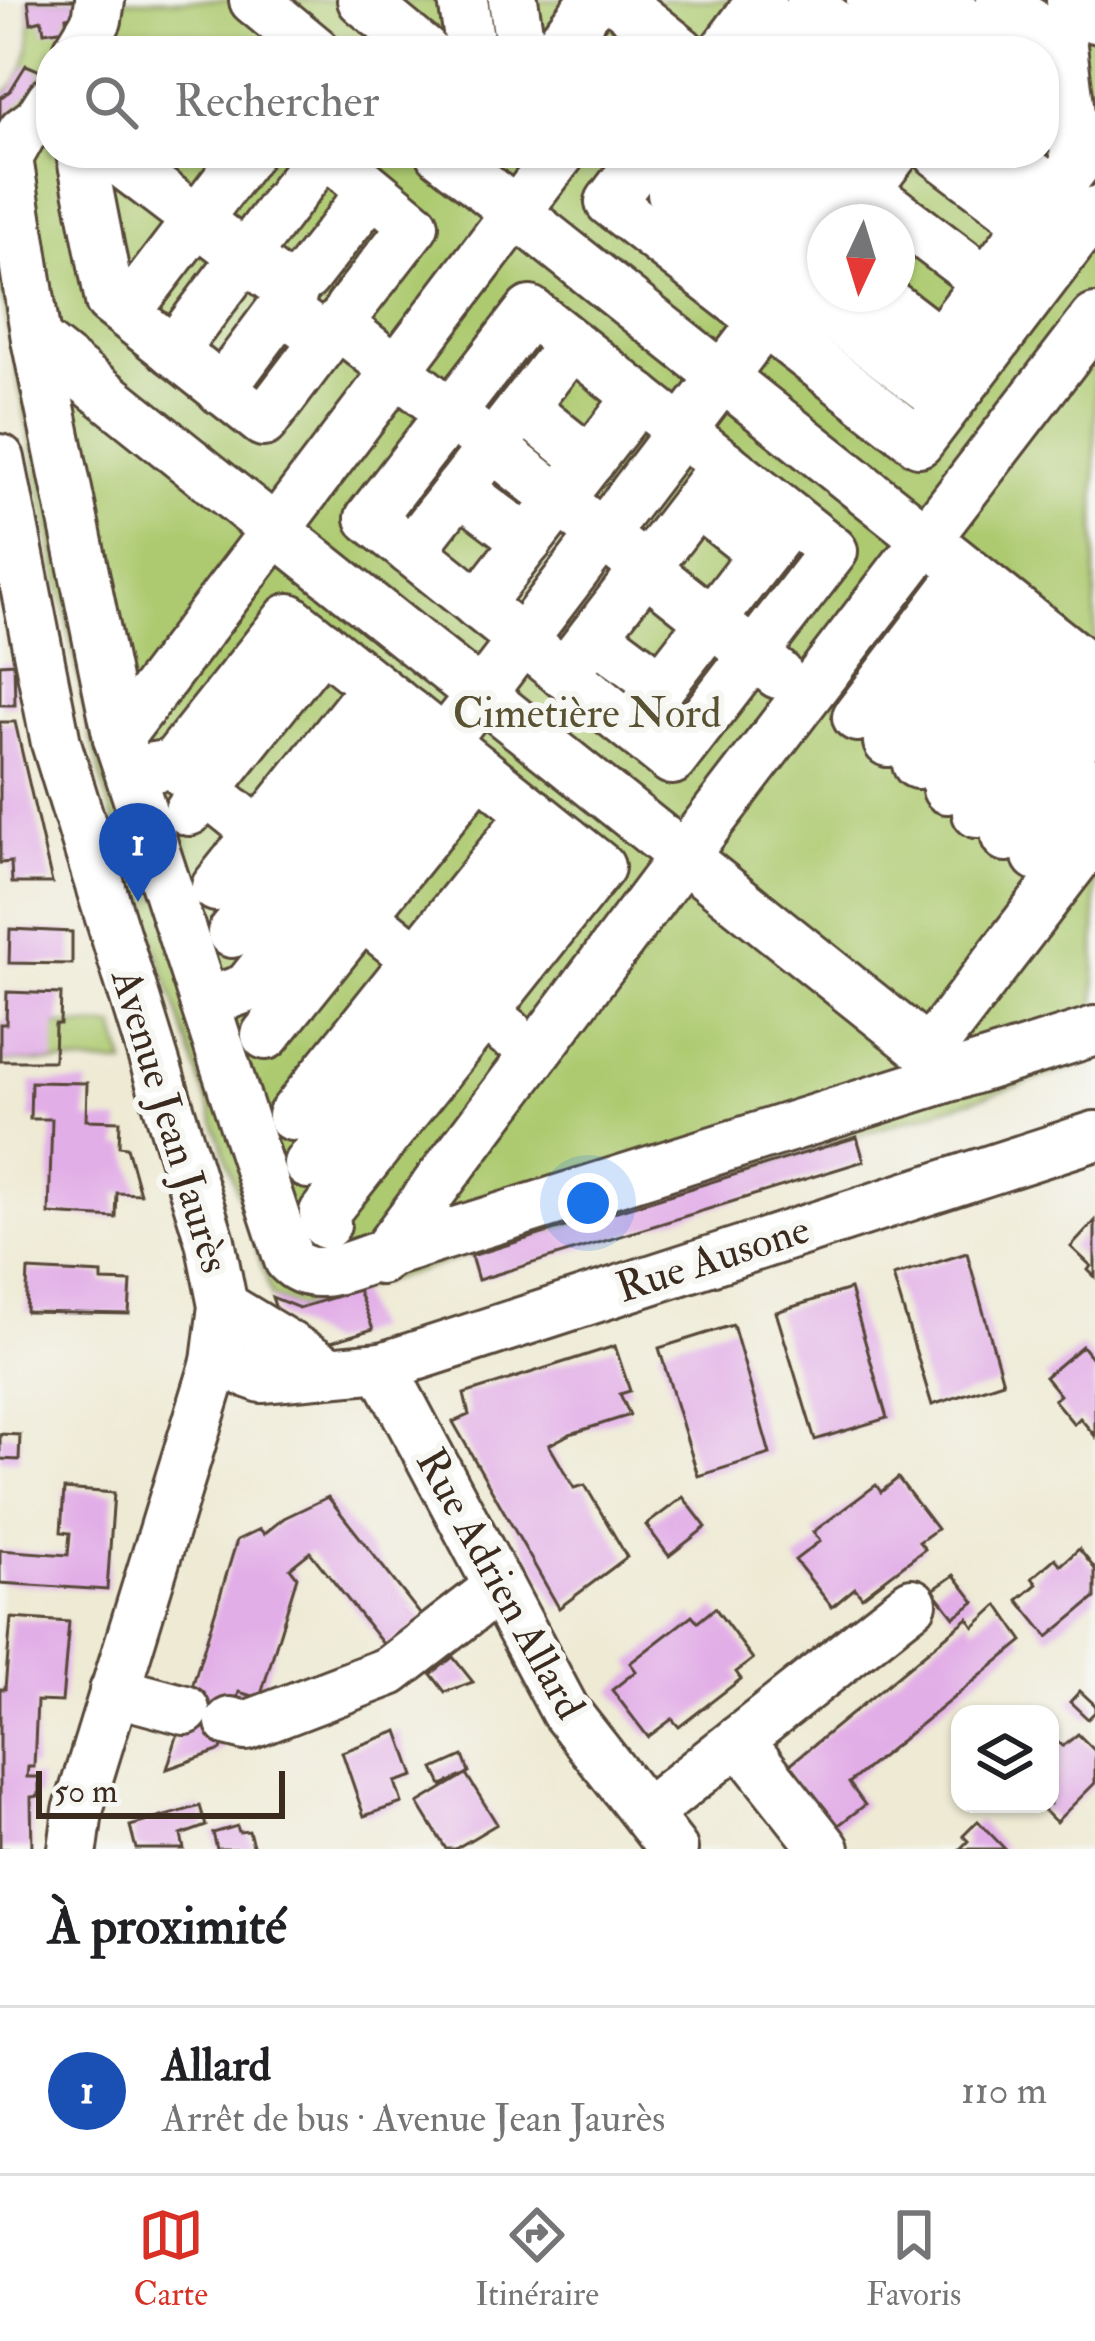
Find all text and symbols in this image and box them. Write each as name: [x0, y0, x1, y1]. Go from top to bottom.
search box: [36, 36, 1059, 168]
icon: search: [78, 69, 144, 135]
text: Rechercher: [174, 74, 379, 130]
north arrow: [807, 204, 915, 312]
park label: Cimetière Nord: [453, 688, 722, 740]
pin: 1: [99, 803, 177, 902]
street label: Avenue Jean Jaurès: [99, 962, 241, 1279]
your location: [558, 1173, 618, 1233]
street label: Rue Ausone: [610, 1203, 816, 1315]
street label: Rue Adrien Allard: [404, 1440, 596, 1729]
map controls: [951, 1705, 1059, 1813]
button: layers: [951, 1705, 1059, 1813]
scale bar: [36, 1765, 285, 1818]
text: 50 m: [54, 1771, 118, 1812]
text: À proximité: [48, 1895, 287, 1959]
text: Allard: [162, 2038, 271, 2094]
text: 1: [80, 2066, 94, 2115]
text: 110 m: [961, 2066, 1047, 2115]
text: Arrêt de bus · Avenue Jean Jaurès: [162, 2094, 665, 2143]
tab: Carte: [134, 2202, 208, 2315]
tab: Itinéraire: [475, 2202, 599, 2315]
tab: Favoris: [866, 2202, 961, 2315]

